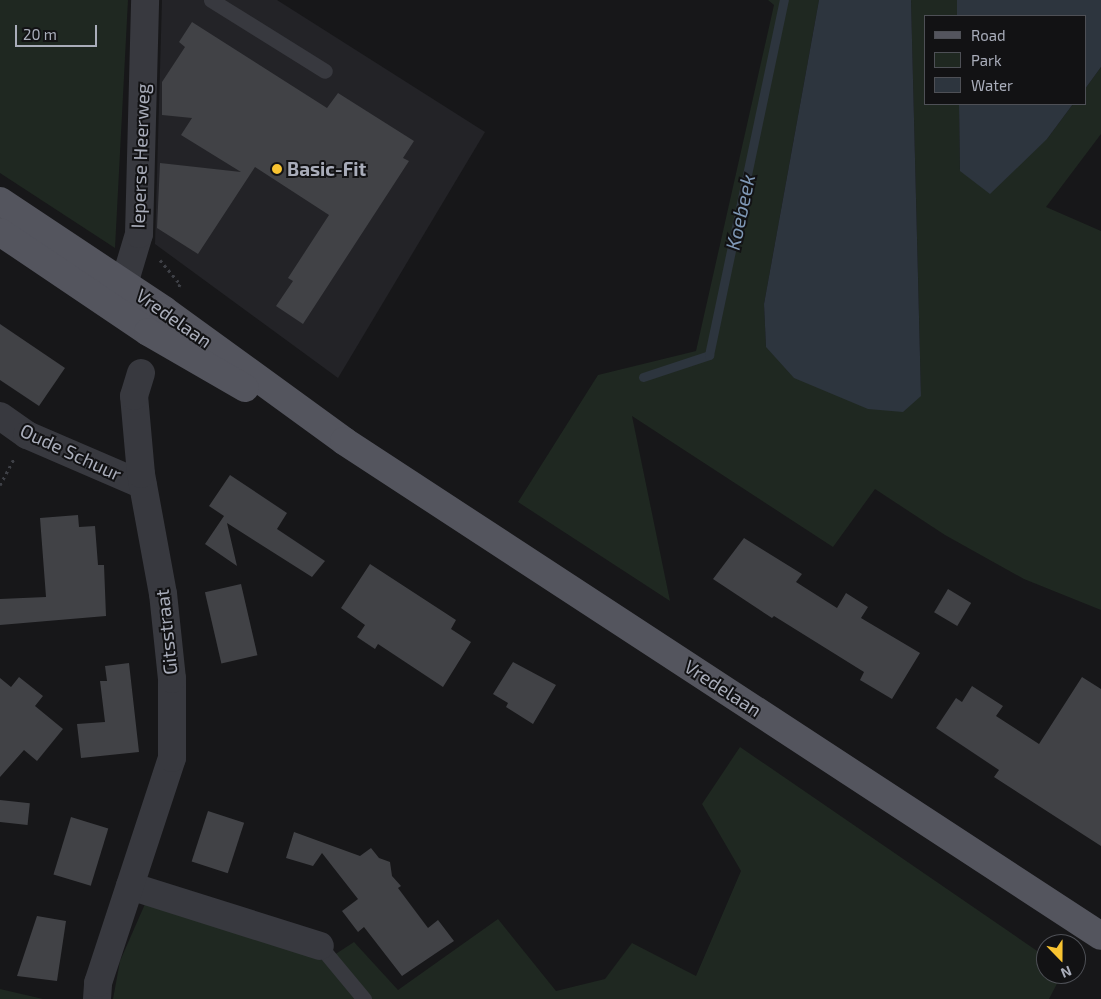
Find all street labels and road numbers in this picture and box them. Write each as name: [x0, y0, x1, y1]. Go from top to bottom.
street label: Ieperse Heerweg: [126, 83, 154, 229]
street label: Vredelaan: [132, 284, 216, 352]
street label: Oude Schuur: [17, 419, 125, 485]
street label: Gitsstraat: [150, 588, 182, 676]
street label: Vredelaan: [680, 655, 766, 721]

